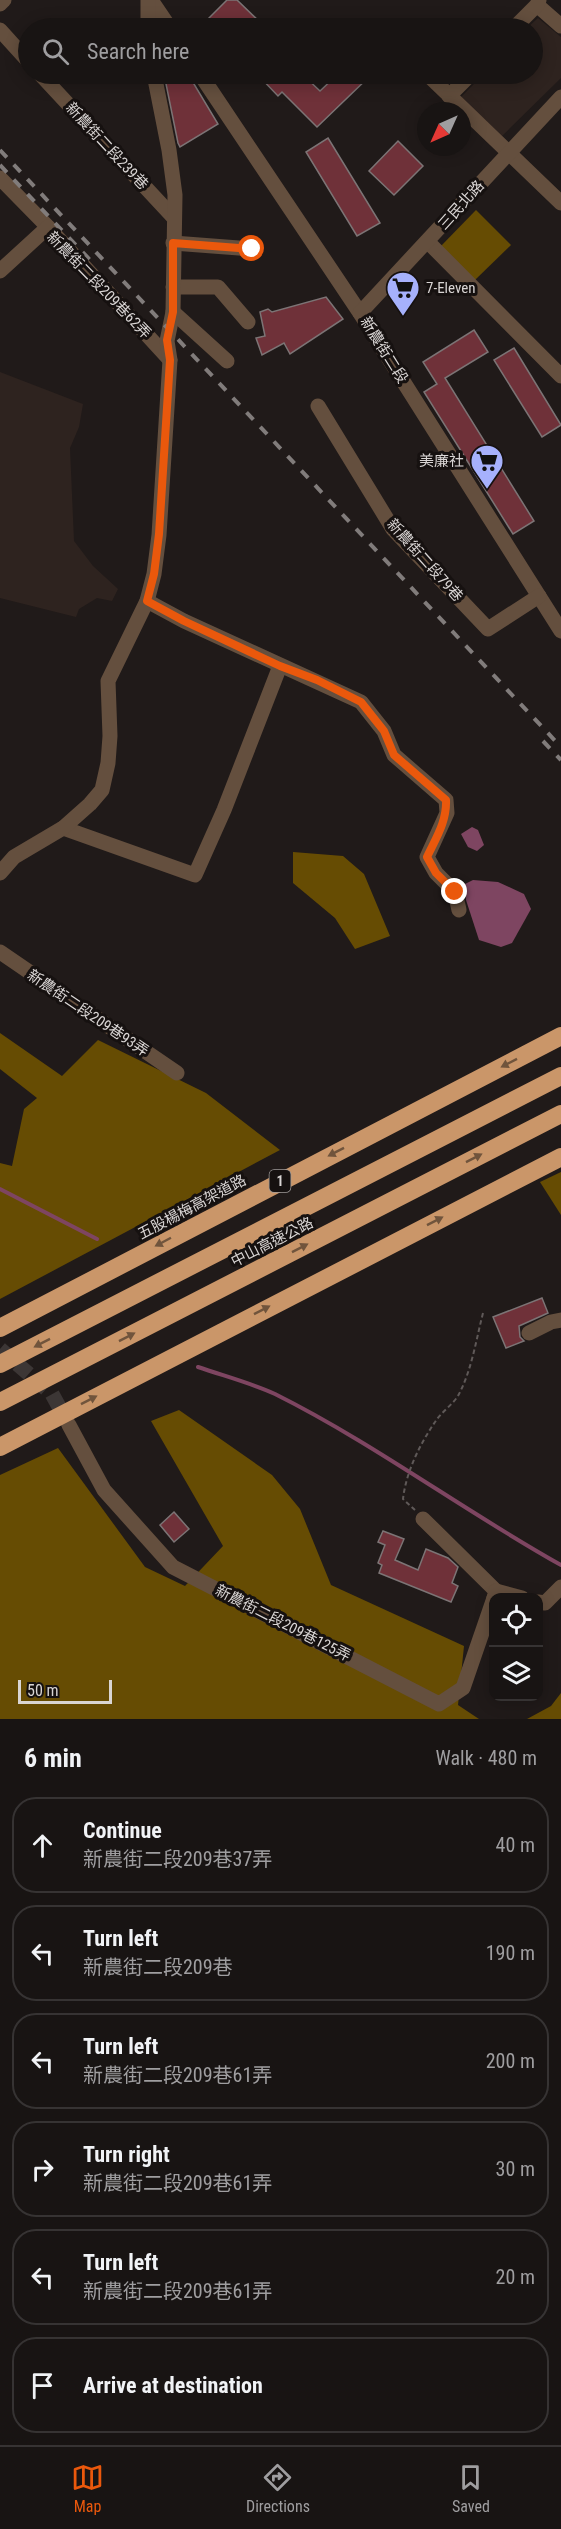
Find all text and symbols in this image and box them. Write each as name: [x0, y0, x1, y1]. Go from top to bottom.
search box: [18, 18, 543, 84]
icon: search: [39, 35, 72, 68]
text: Search here: [87, 39, 189, 64]
street label: 新農街二段239巷: [62, 99, 152, 193]
north arrow: [417, 102, 471, 156]
street label: 三民北路: [434, 177, 488, 233]
street label: 新農街二段209巷62弄: [43, 228, 155, 342]
route start: [238, 235, 264, 261]
supermarket icon: 7-Eleven: [385, 270, 421, 317]
place label: 7-Eleven: [426, 279, 476, 297]
street label: 新農街二段: [356, 313, 412, 387]
supermarket icon: 美廉社: [469, 443, 505, 490]
place label: 美廉社: [419, 452, 464, 470]
street label: 新農街二段79巷: [383, 515, 467, 605]
route end: [441, 878, 467, 904]
street label: 新農街二段209巷93弄: [24, 966, 152, 1060]
one-way arrow: [500, 1058, 517, 1068]
one-way arrow: [327, 1147, 345, 1157]
one-way arrow: [465, 1154, 482, 1163]
road number: 1: [270, 1170, 290, 1192]
street label: 五股楊梅高架道路: [135, 1171, 249, 1243]
street label: 中山高速公路: [228, 1214, 316, 1270]
one-way arrow: [427, 1216, 444, 1225]
one-way arrow: [154, 1237, 171, 1247]
one-way arrow: [292, 1243, 309, 1252]
one-way arrow: [254, 1306, 271, 1315]
one-way arrow: [118, 1332, 135, 1341]
one-way arrow: [33, 1338, 50, 1347]
one-way arrow: [81, 1395, 98, 1405]
street label: 新農街二段209巷125弄: [212, 1581, 354, 1665]
map controls: [489, 1593, 543, 1701]
button: locate: [489, 1593, 543, 1647]
button: layers: [489, 1647, 543, 1701]
scale bar: [18, 1677, 112, 1704]
text: 50 m: [27, 1681, 59, 1700]
text: 6 min: [24, 1743, 82, 1773]
text: Walk · 480 m: [436, 1746, 537, 1770]
text: Continue: [83, 1818, 162, 1843]
icon: ahead: [26, 1829, 59, 1862]
text: 40 m: [496, 1833, 535, 1857]
text: 新農街二段209巷37弄: [83, 1847, 272, 1871]
text: Turn left: [83, 1926, 158, 1951]
icon: left: [26, 1937, 59, 1970]
text: 190 m: [486, 1941, 535, 1965]
text: 新農街二段209巷: [83, 1955, 233, 1979]
text: Turn left: [83, 2034, 158, 2059]
icon: left: [26, 2045, 59, 2078]
text: 200 m: [486, 2049, 535, 2073]
text: 新農街二段209巷61弄: [83, 2063, 272, 2087]
text: Turn right: [83, 2142, 170, 2167]
icon: right: [26, 2153, 59, 2186]
text: 30 m: [496, 2157, 535, 2181]
text: 新農街二段209巷61弄: [83, 2171, 272, 2195]
text: Turn left: [83, 2250, 158, 2275]
icon: left: [26, 2261, 59, 2294]
text: 20 m: [496, 2265, 535, 2289]
text: 新農街二段209巷61弄: [83, 2279, 272, 2303]
icon: arrive: [26, 2369, 59, 2402]
text: Arrive at destination: [83, 2373, 263, 2398]
tab: Map: [71, 2461, 104, 2516]
tab: Directions: [246, 2461, 310, 2516]
tab: Saved: [452, 2461, 490, 2516]

